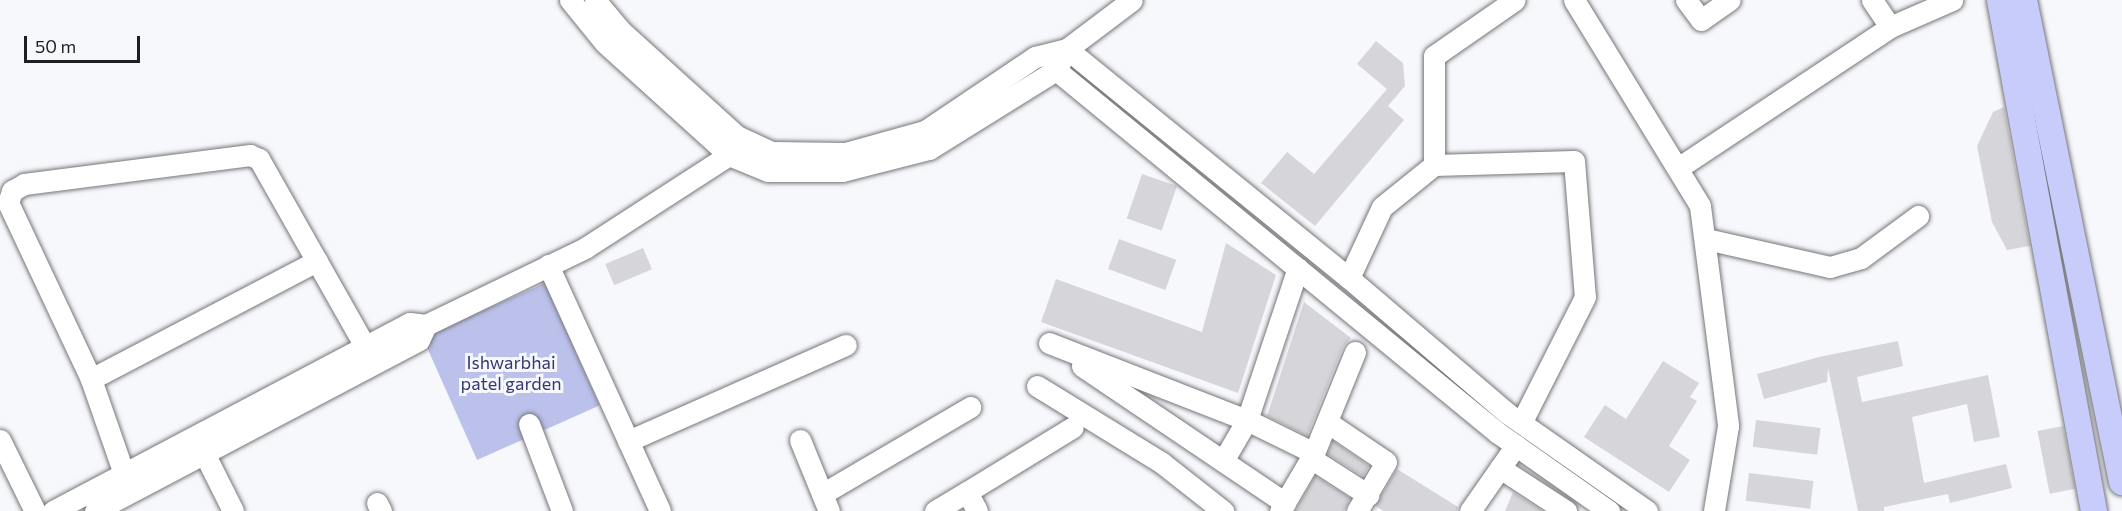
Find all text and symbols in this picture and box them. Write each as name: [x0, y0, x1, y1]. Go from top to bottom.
scale bar: [27, 24, 142, 62]
text: 50 m: [35, 35, 76, 57]
park label: Ishwarbhai patel garden: [461, 352, 561, 394]

